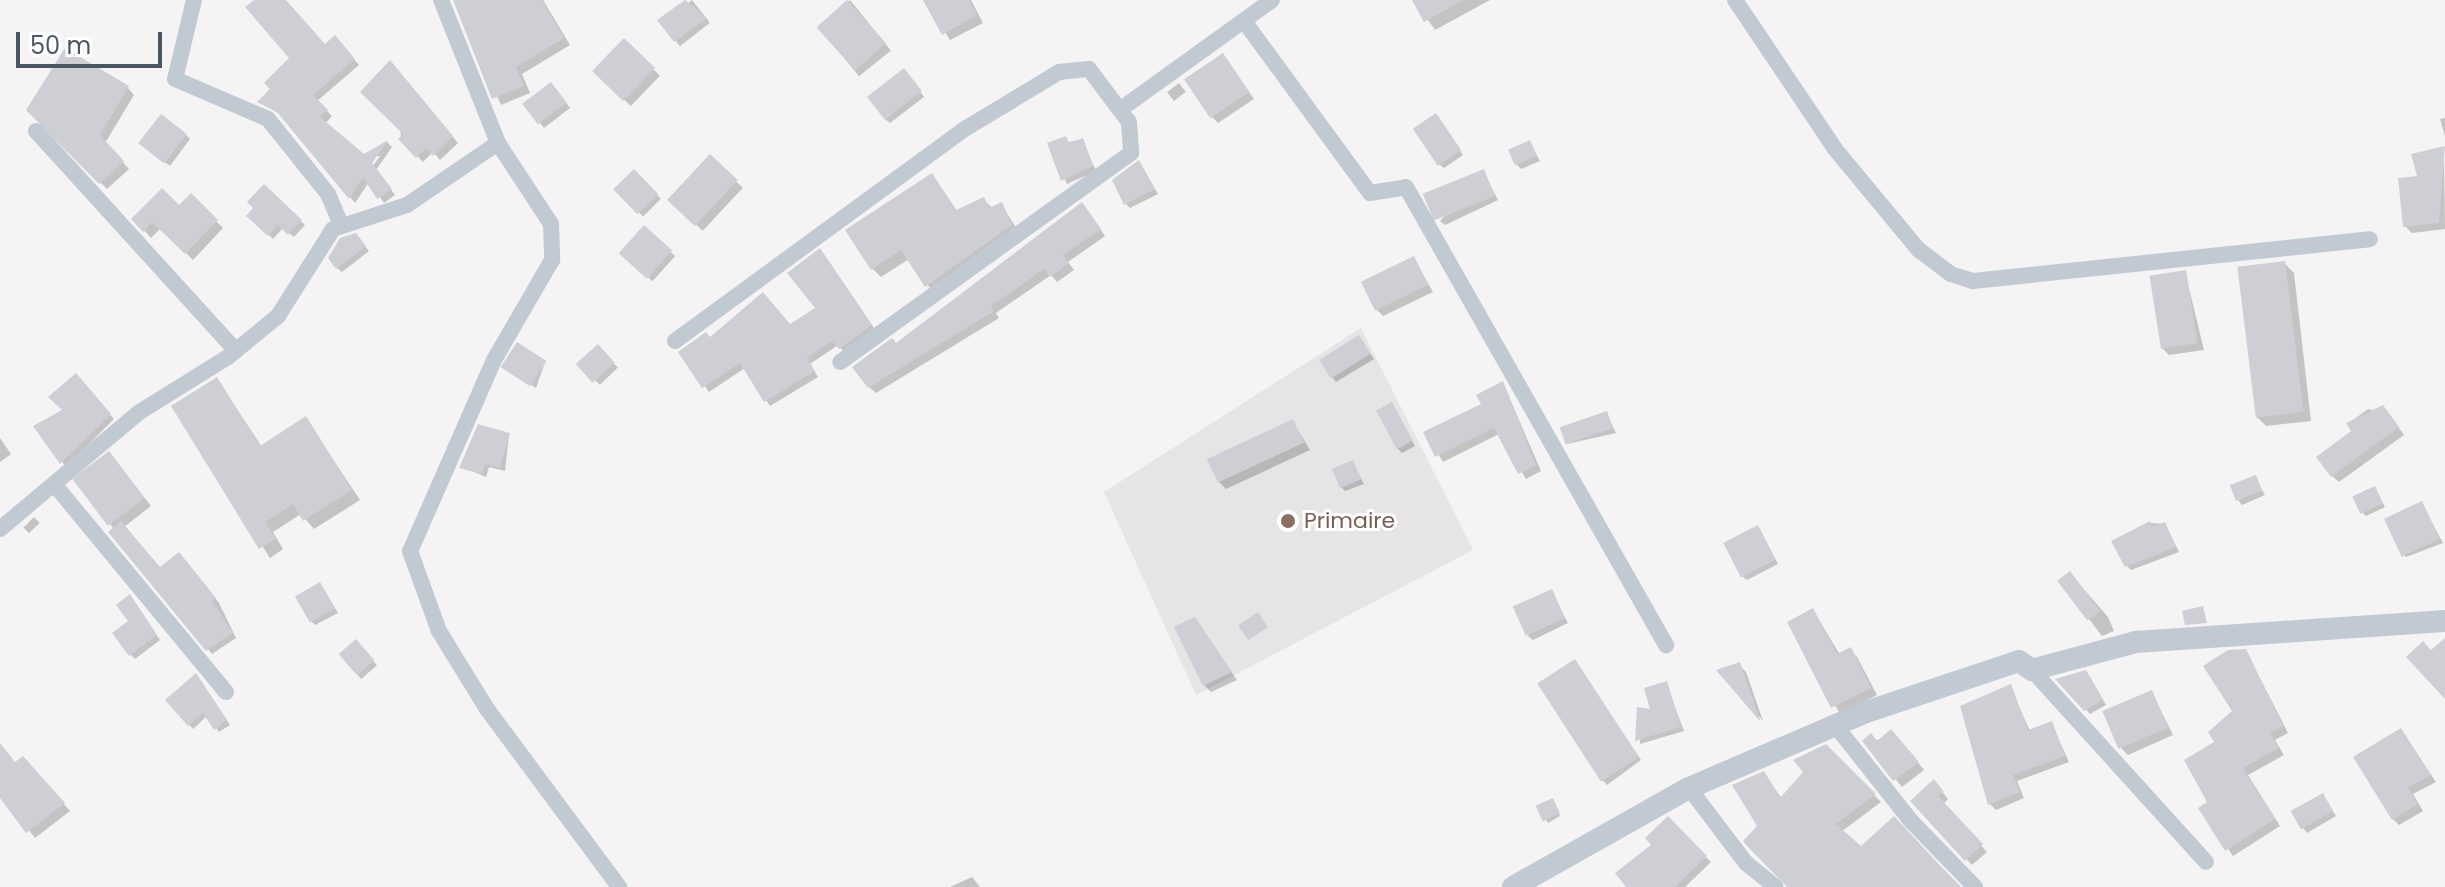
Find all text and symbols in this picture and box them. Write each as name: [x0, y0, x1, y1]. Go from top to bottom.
scale bar: [20, 16, 166, 66]
text: 50 m: [30, 29, 91, 62]
place label: Primaire: [1304, 508, 1395, 534]
marker: Primaire: [1279, 512, 1297, 530]

